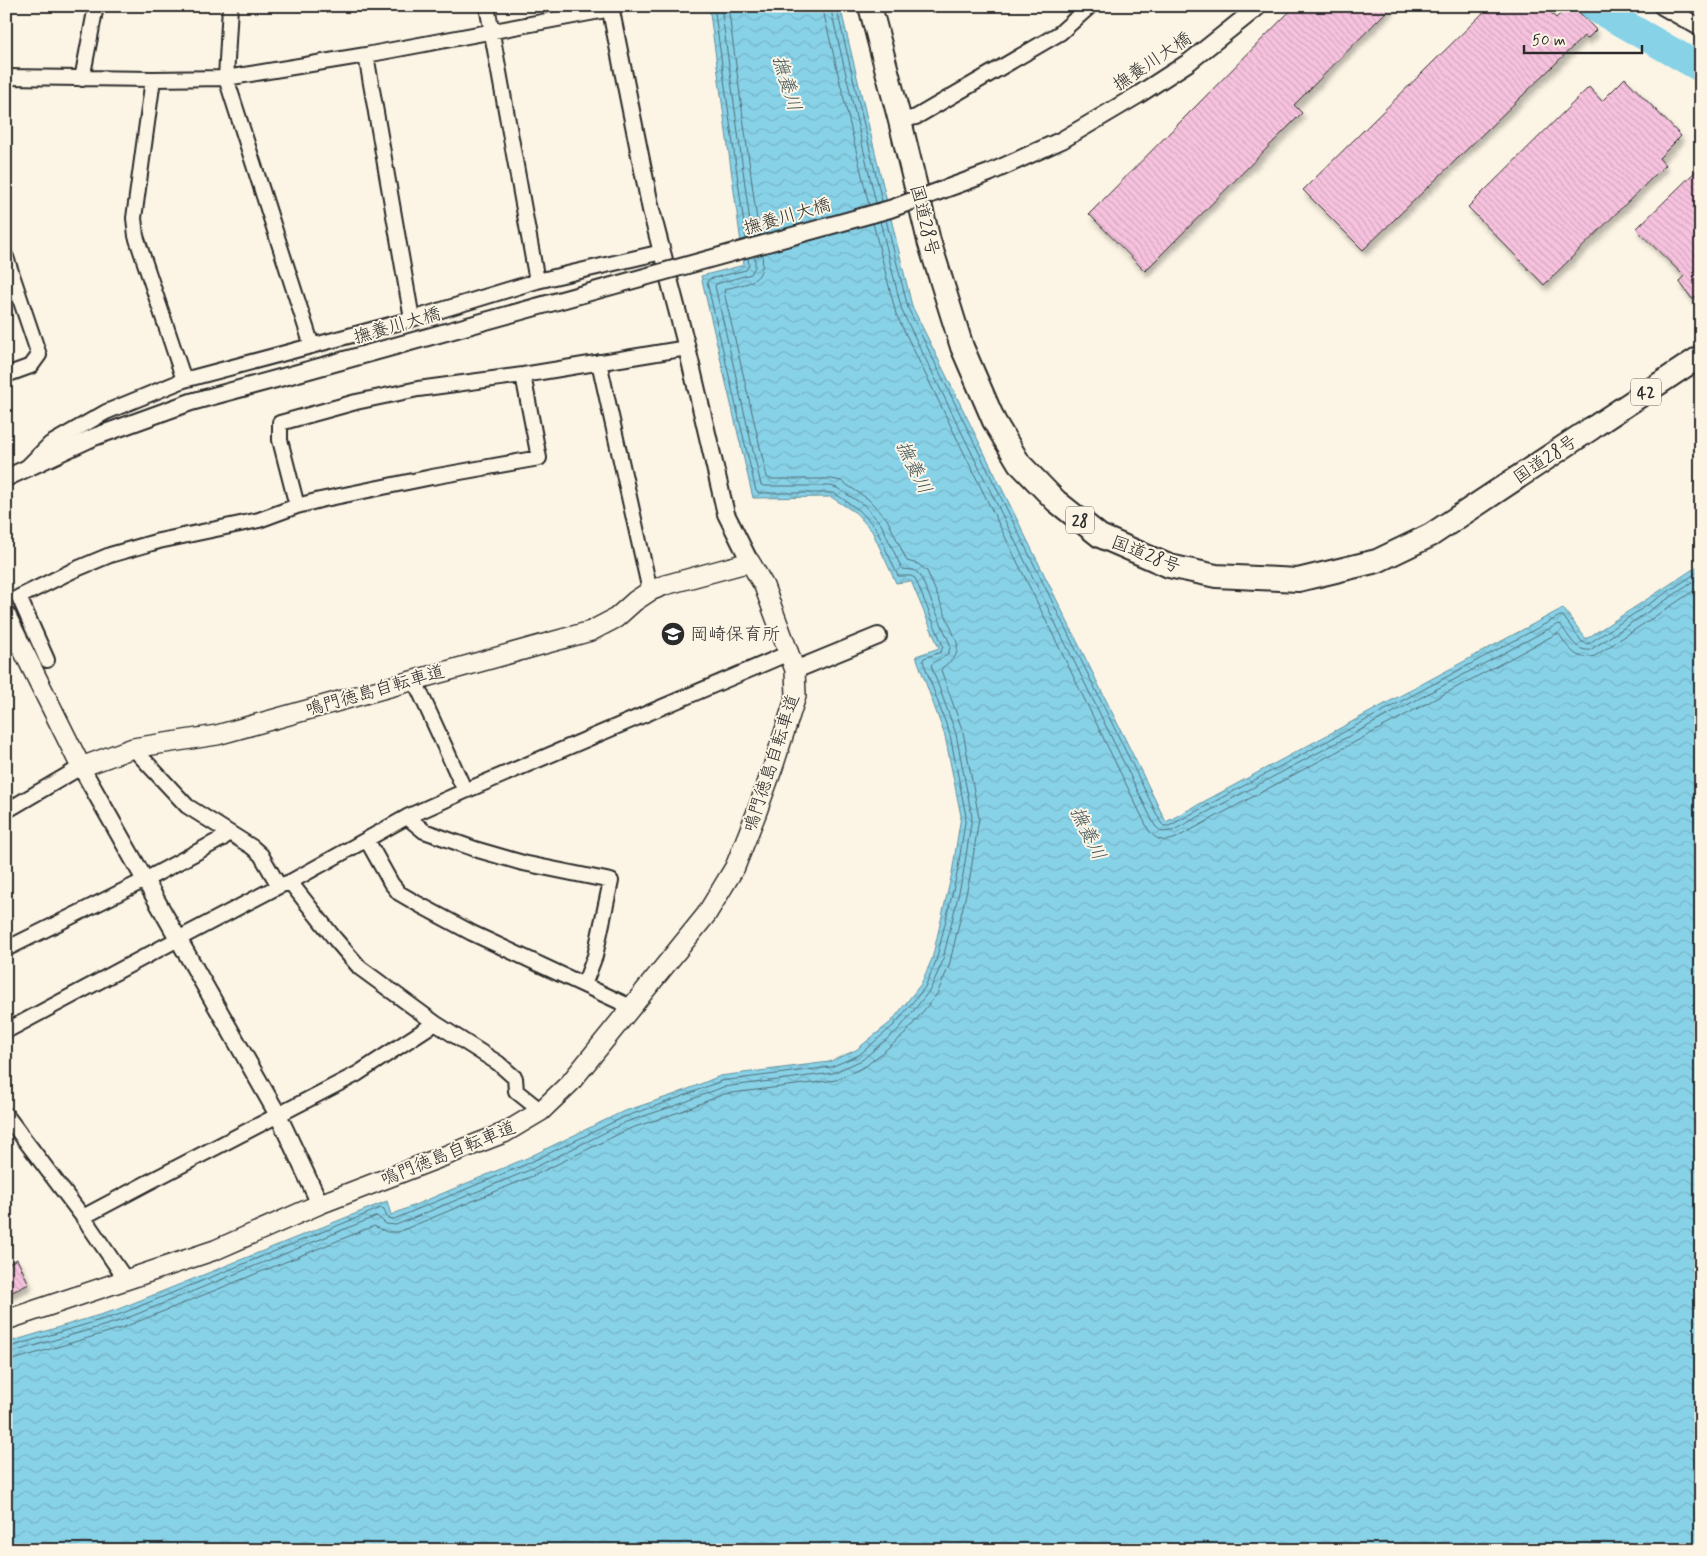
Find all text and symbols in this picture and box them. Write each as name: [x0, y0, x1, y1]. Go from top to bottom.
scale bar: [1524, 22, 1642, 54]
street label: 撫養川大橋: [1109, 27, 1197, 97]
text: 50 m: [1532, 31, 1566, 51]
water label: 撫養川: [766, 53, 807, 114]
street label: 国道28号: [904, 182, 944, 258]
street label: 撫養川大橋: [741, 193, 834, 241]
street label: 撫養川大橋: [351, 302, 444, 350]
road number: 42: [1631, 378, 1661, 406]
street label: 国道28号: [1509, 430, 1582, 490]
water label: 撫養川: [890, 437, 937, 499]
road number: 28: [1066, 506, 1094, 534]
street label: 国道28号: [1107, 531, 1184, 579]
school or university icon: 岡崎保育所: [660, 621, 686, 647]
place label: 岡崎保育所: [690, 623, 780, 647]
street label: 鳴門徳島自転車道: [303, 660, 448, 722]
street label: 鳴門徳島自転車道: [738, 691, 806, 835]
water label: 撫養川: [1064, 803, 1111, 865]
street label: 鳴門徳島自転車道: [377, 1116, 520, 1192]

